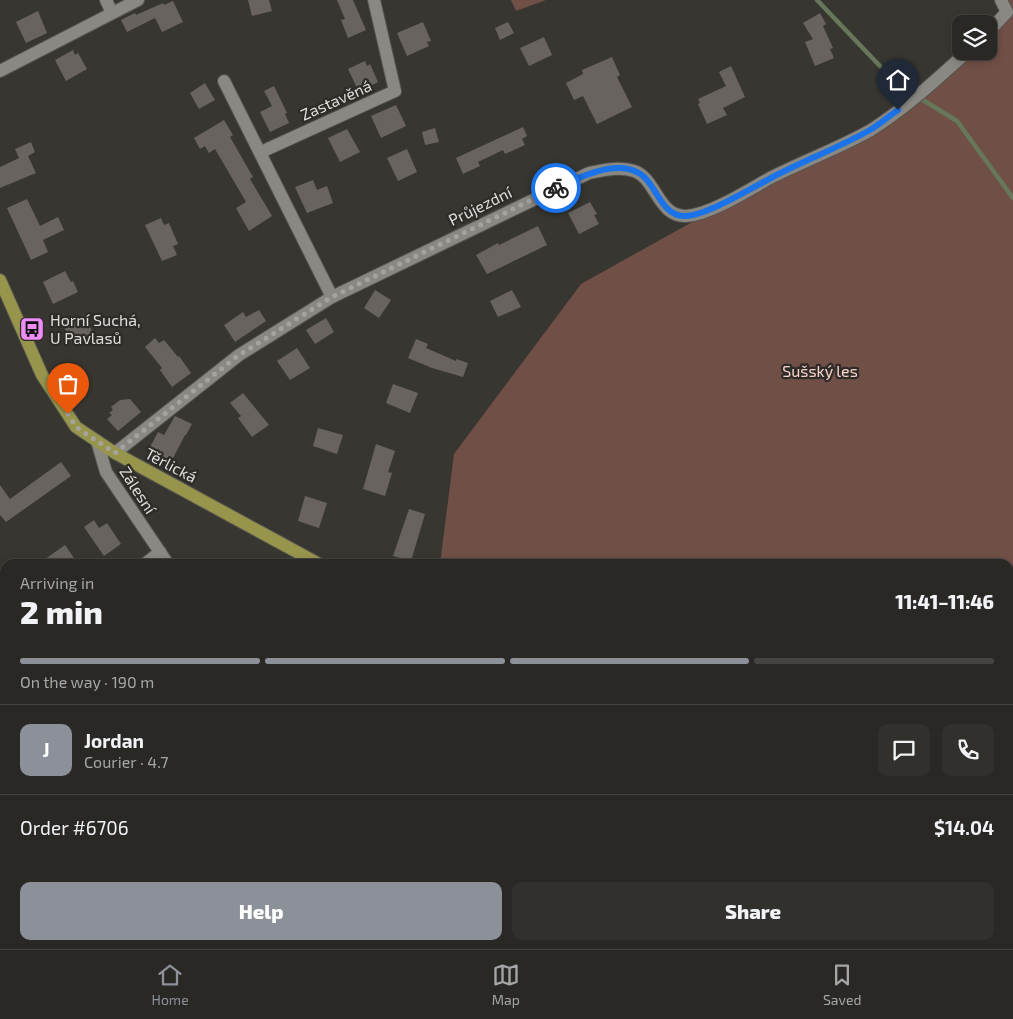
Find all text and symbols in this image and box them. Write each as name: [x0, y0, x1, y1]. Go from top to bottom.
map controls: [952, 15, 997, 60]
button: layers: [952, 15, 997, 60]
pin: [877, 59, 919, 110]
icon: home: [884, 66, 912, 94]
street label: Zastavěná: [297, 75, 374, 124]
courier: [531, 163, 581, 213]
icon: bike: [542, 174, 570, 202]
street label: Průjezdní: [445, 182, 516, 230]
place label: Horní Suchá, U Pavlasů: [50, 310, 141, 347]
bus stop icon: Horní Suchá, U Pavlasů: [19, 316, 45, 342]
park label: Sušský les: [782, 361, 858, 380]
pin: [47, 363, 89, 414]
icon: bag: [54, 370, 82, 398]
street label: Těrlická: [142, 443, 200, 486]
street label: Zálesní: [116, 462, 161, 518]
text: Arriving in: [20, 573, 94, 592]
text: 11:41–11:46: [895, 590, 994, 613]
text: 2 min: [20, 592, 103, 630]
text: On the way · 190 m: [20, 672, 154, 691]
button: chat: [878, 724, 930, 776]
button: phone: [942, 724, 994, 776]
text: Jordan: [84, 729, 144, 752]
text: J: [42, 738, 50, 761]
text: Courier · 4.7: [84, 752, 168, 771]
text: Order #6706: [20, 816, 129, 839]
text: $14.04: [934, 816, 994, 839]
button: Help: [20, 882, 502, 940]
button: Share: [512, 882, 994, 940]
tab: Home: [152, 961, 189, 1008]
tab: Map: [492, 961, 520, 1008]
tab: Saved: [823, 961, 861, 1008]

